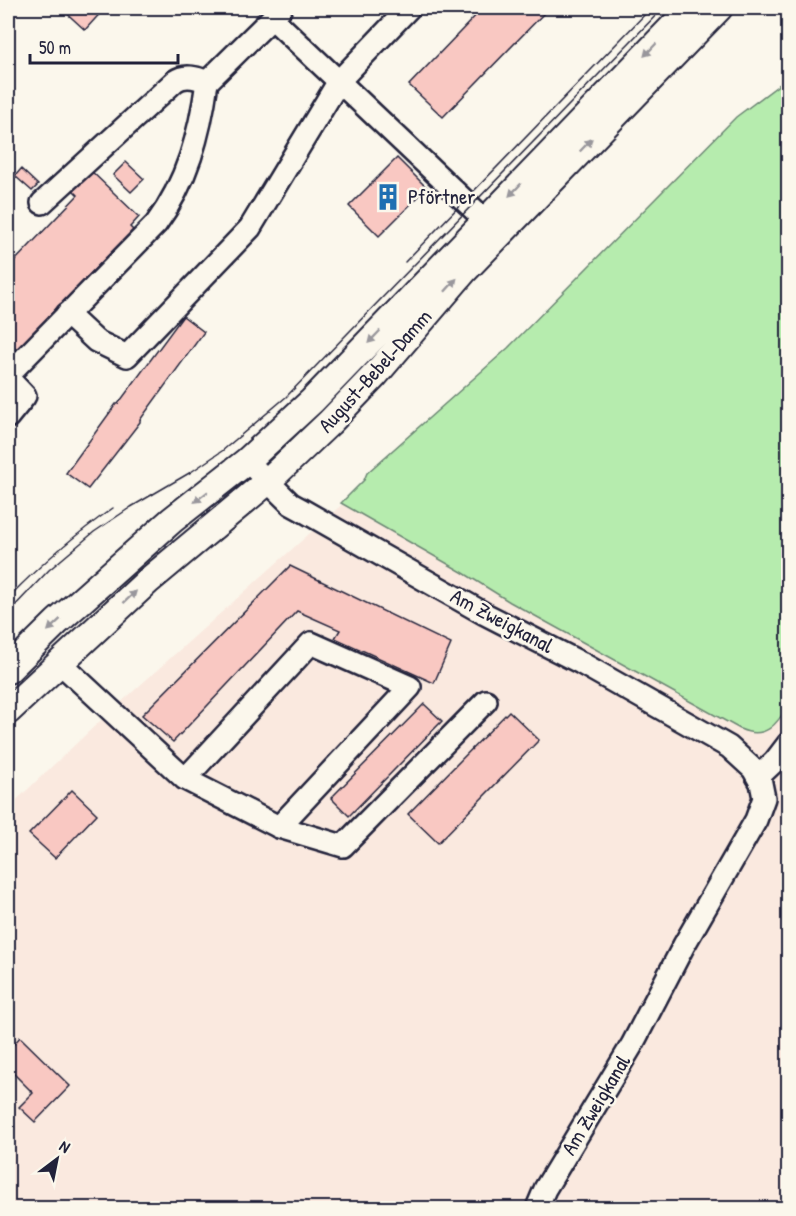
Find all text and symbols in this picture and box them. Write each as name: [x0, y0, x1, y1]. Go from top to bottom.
scale bar: [30, 27, 178, 65]
text: 50 m: [39, 35, 71, 60]
one-way arrow: [644, 42, 658, 56]
one-way arrow: [579, 137, 593, 152]
building icon: Pförtner: [373, 182, 403, 212]
place label: Pförtner: [408, 182, 475, 211]
one-way arrow: [509, 183, 523, 197]
one-way arrow: [444, 278, 457, 293]
street label: August-Bebel-Damm: [311, 303, 438, 439]
one-way arrow: [367, 330, 381, 344]
one-way arrow: [194, 491, 209, 503]
street label: Am Zweigkanal: [446, 581, 559, 660]
one-way arrow: [122, 590, 137, 604]
one-way arrow: [47, 618, 62, 631]
street label: Am Zweigkanal: [554, 1049, 637, 1160]
north arrow: [27, 1129, 87, 1189]
text: N: [56, 1135, 75, 1158]

